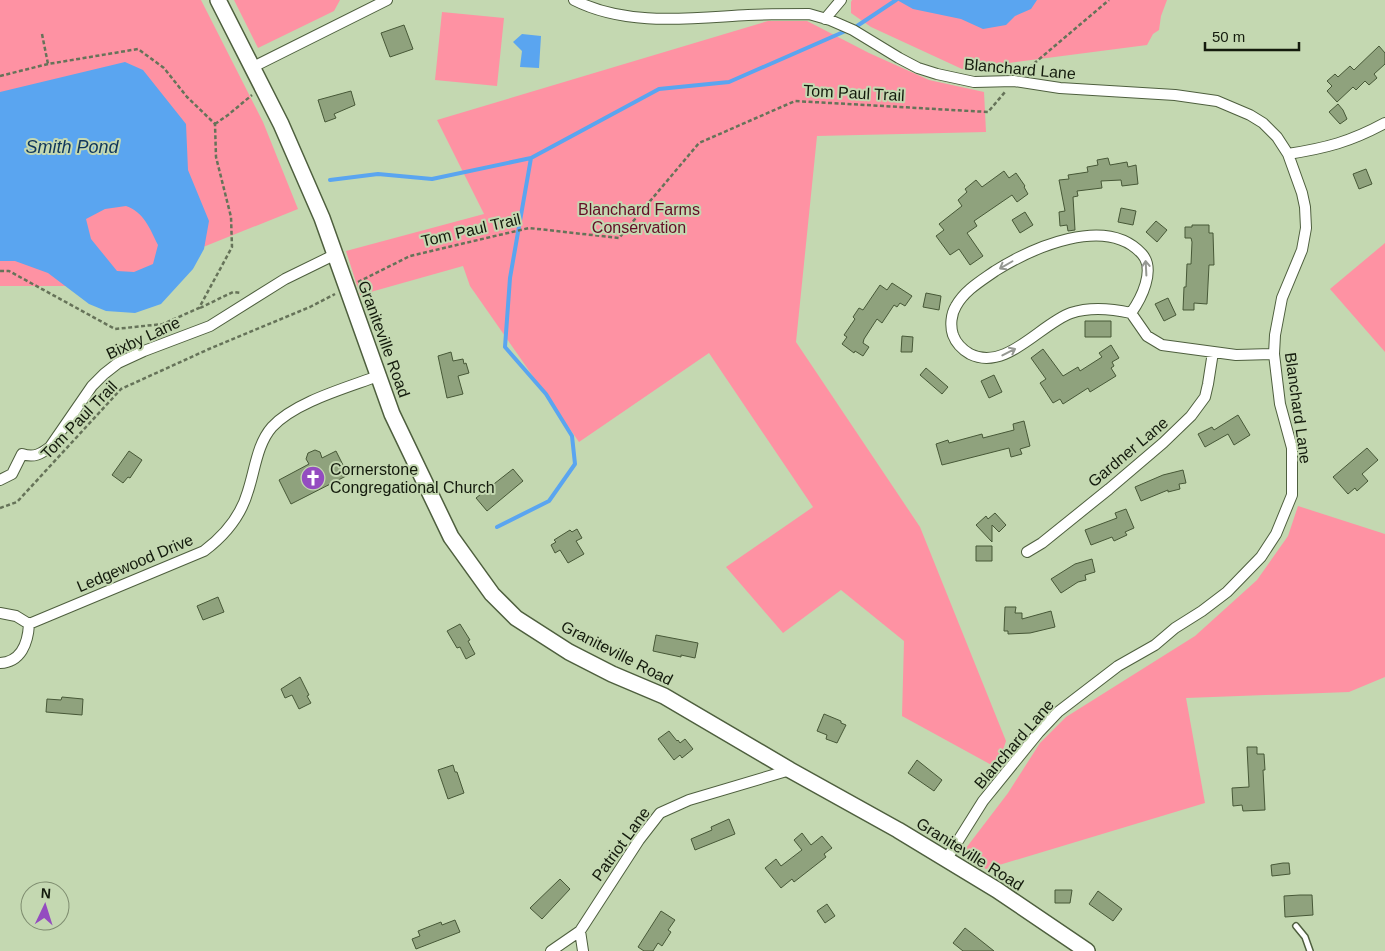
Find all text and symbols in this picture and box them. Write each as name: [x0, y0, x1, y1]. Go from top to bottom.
scale bar: [1205, 20, 1299, 52]
text: 50 m: [1212, 28, 1245, 45]
street label: Blanchard Lane: [963, 56, 1077, 82]
street label: Tom Paul Trail: [803, 82, 905, 104]
water label: Smith Pond: [25, 137, 120, 157]
park label: Blanchard Farms Conservation: [578, 201, 700, 236]
street label: Tom Paul Trail: [420, 210, 522, 250]
one-way arrow: [1142, 260, 1151, 276]
one-way arrow: [999, 261, 1014, 270]
street label: Graniteville Road: [355, 278, 413, 400]
street label: Bixby Lane: [104, 314, 183, 362]
one-way arrow: [1001, 347, 1016, 356]
street label: Blanchard Lane: [1282, 351, 1314, 465]
street label: Tom Paul Trail: [38, 378, 120, 462]
street label: Gardner Lane: [1085, 414, 1171, 490]
place label: Cornerstone Congregational Church: [330, 461, 495, 496]
church icon: Cornerstone Congregational Church: [300, 465, 326, 491]
street label: Ledgewood Drive: [74, 531, 196, 595]
street label: Graniteville Road: [558, 618, 676, 688]
street label: Blanchard Lane: [971, 696, 1057, 792]
street label: Patriot Lane: [589, 804, 653, 884]
street label: Graniteville Road: [913, 814, 1027, 894]
north arrow: [20, 881, 70, 931]
text: N: [40, 885, 52, 901]

